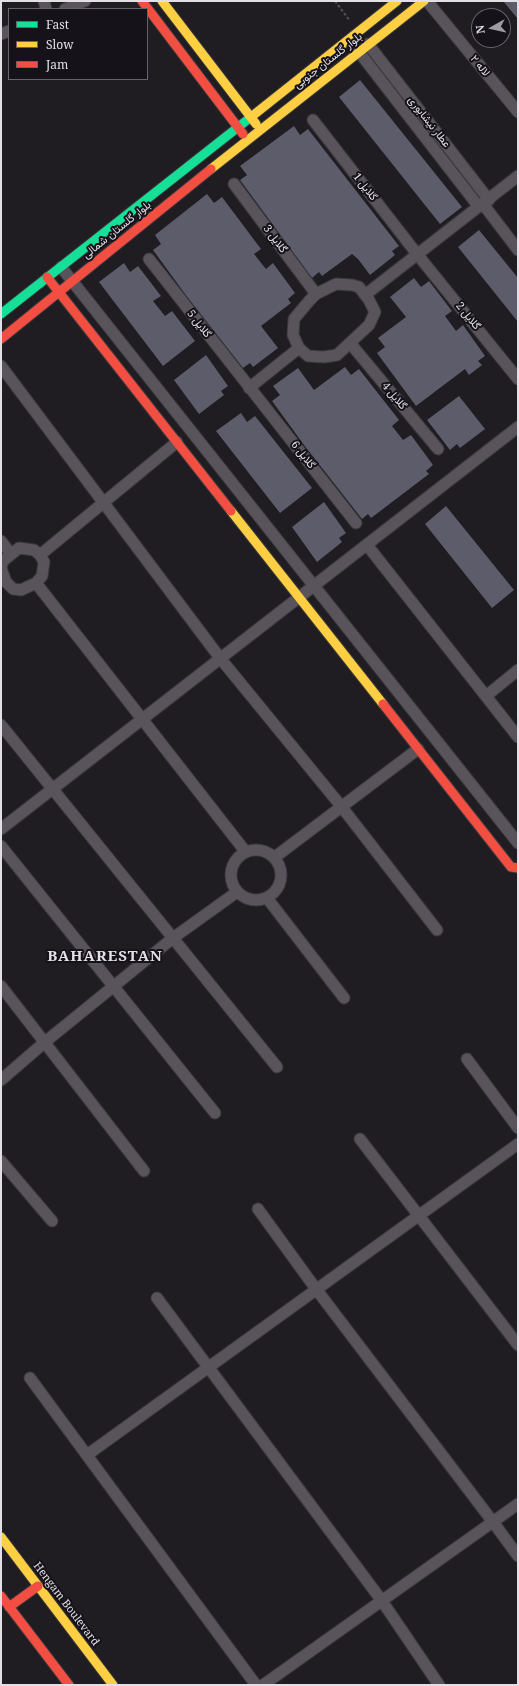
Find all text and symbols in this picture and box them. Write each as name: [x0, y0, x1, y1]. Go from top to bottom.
legend: [8, 8, 148, 80]
north arrow: [471, 8, 511, 48]
text: Fast: [46, 16, 69, 33]
text: N: [472, 24, 488, 35]
street label: بلوار گلستان جنوبی: [291, 30, 365, 92]
text: Slow: [46, 36, 74, 53]
street label: لاله ۲: [467, 53, 493, 79]
text: Jam: [46, 56, 68, 73]
street label: عطار نیشابوری: [405, 94, 453, 150]
street label: گلایل 1: [350, 170, 380, 204]
street label: بلوار گلستان شمالی: [80, 198, 154, 262]
street label: گلایل 3: [260, 222, 290, 256]
street label: گلایل 2: [453, 300, 483, 332]
street label: گلایل 5: [184, 307, 214, 341]
street label: گلایل 4: [379, 380, 409, 412]
street label: گلایل 6: [288, 438, 318, 472]
district label: BAHARESTAN: [47, 948, 163, 966]
street label: Hengam Boulevard: [30, 1560, 102, 1648]

